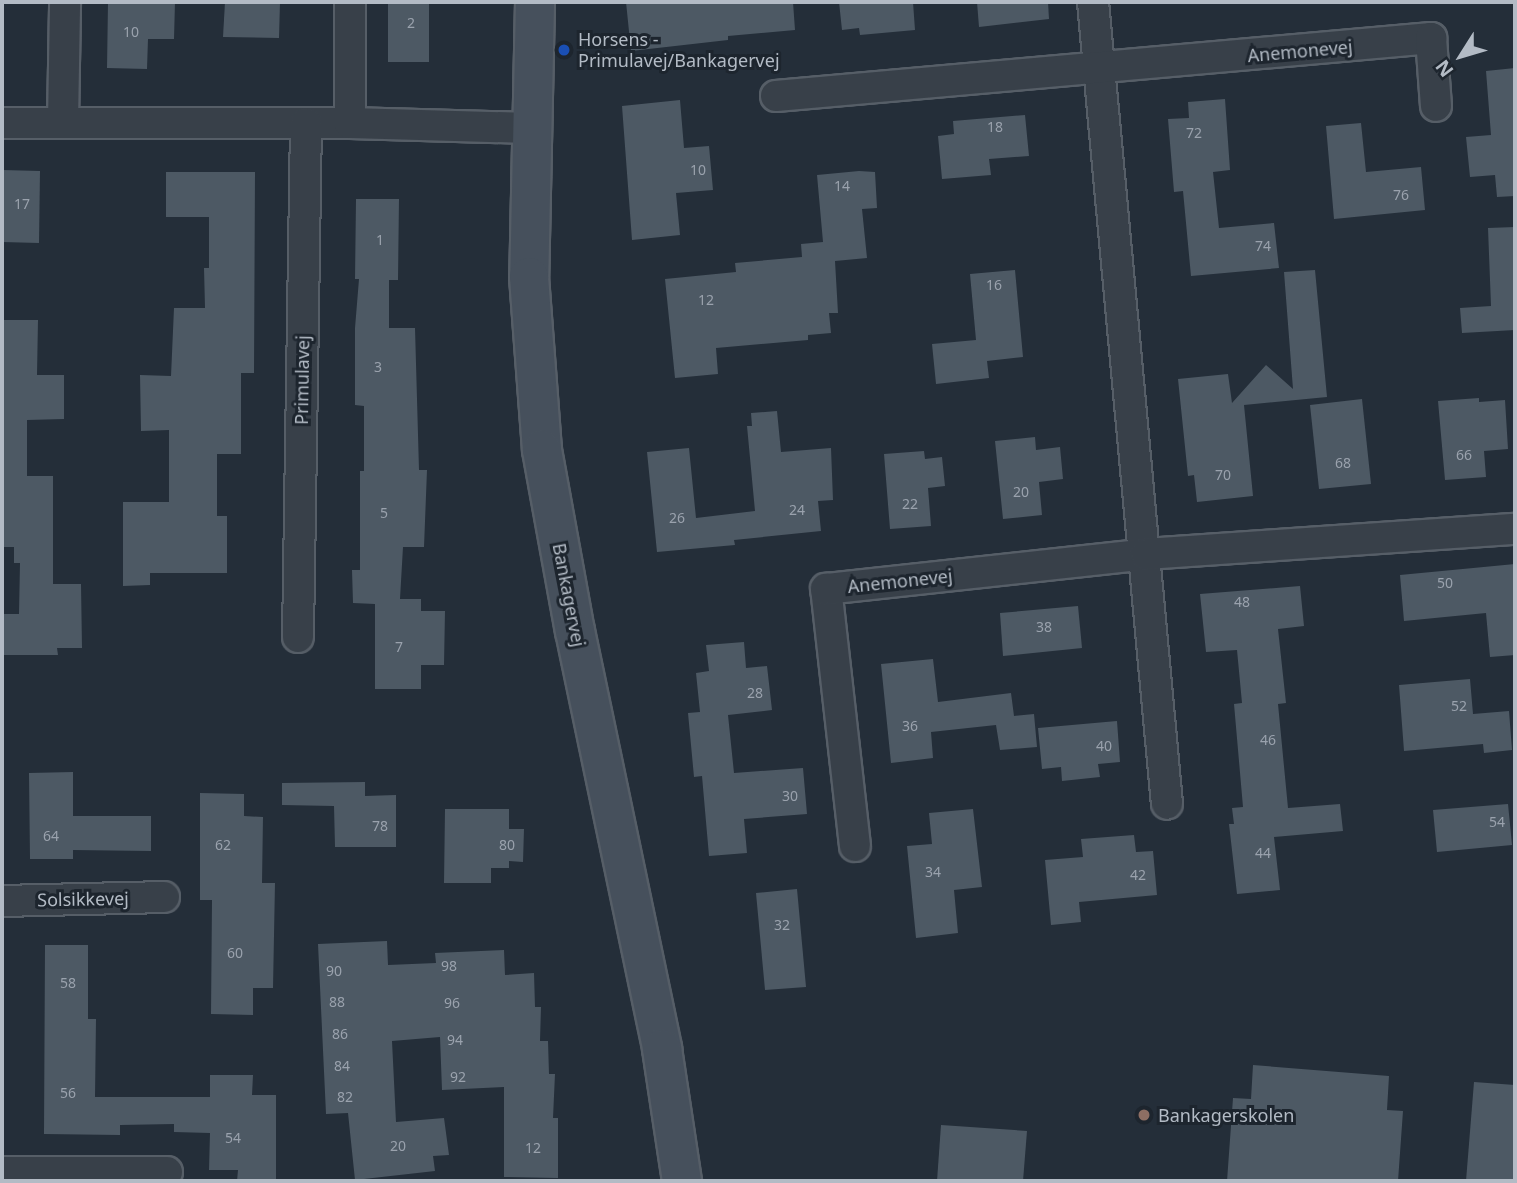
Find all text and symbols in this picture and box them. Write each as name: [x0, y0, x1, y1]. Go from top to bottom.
house number: 2: [407, 15, 415, 31]
north arrow: [1426, 21, 1496, 91]
house number: 10: [123, 24, 139, 40]
place label: Horsens - Primulavej/Bankagervej: [578, 29, 780, 72]
street label: Anemonevej: [1247, 36, 1353, 66]
marker: Horsens - Primulavej/Bankagervej: [556, 42, 572, 58]
text: N: [1429, 55, 1459, 83]
house number: 18: [987, 119, 1003, 135]
house number: 72: [1186, 125, 1202, 141]
house number: 10: [690, 162, 706, 178]
house number: 14: [834, 178, 850, 194]
house number: 76: [1393, 187, 1409, 203]
house number: 17: [14, 196, 30, 212]
house number: 1: [376, 232, 384, 248]
house number: 74: [1255, 238, 1271, 254]
house number: 16: [986, 277, 1002, 293]
house number: 12: [698, 292, 714, 308]
street label: Primulavej: [290, 335, 314, 425]
house number: 3: [374, 359, 382, 375]
house number: 66: [1456, 447, 1472, 463]
house number: 68: [1335, 455, 1351, 471]
house number: 70: [1215, 467, 1231, 483]
house number: 20: [1013, 484, 1029, 500]
house number: 22: [902, 496, 918, 512]
house number: 24: [789, 502, 805, 518]
house number: 5: [380, 505, 388, 521]
house number: 26: [669, 510, 685, 526]
street label: Bankagervej: [548, 541, 590, 649]
street label: Anemonevej: [846, 565, 954, 597]
house number: 50: [1437, 575, 1453, 591]
house number: 48: [1234, 594, 1250, 610]
house number: 38: [1036, 619, 1052, 635]
house number: 7: [395, 639, 403, 655]
house number: 28: [747, 685, 763, 701]
house number: 52: [1451, 698, 1467, 714]
house number: 36: [902, 718, 918, 734]
house number: 46: [1260, 732, 1276, 748]
house number: 40: [1096, 738, 1112, 754]
house number: 30: [782, 788, 798, 804]
house number: 54: [1489, 814, 1505, 830]
house number: 78: [372, 818, 388, 834]
house number: 64: [43, 828, 59, 844]
house number: 62: [215, 837, 231, 853]
house number: 80: [499, 837, 515, 853]
house number: 44: [1255, 845, 1271, 861]
house number: 34: [925, 864, 941, 880]
house number: 42: [1130, 867, 1146, 883]
street label: Solsikkevej: [37, 887, 129, 911]
house number: 32: [774, 917, 790, 933]
house number: 60: [227, 945, 243, 961]
house number: 98: [441, 958, 457, 974]
house number: 90: [326, 963, 342, 979]
house number: 58: [60, 975, 76, 991]
house number: 88: [329, 994, 345, 1010]
house number: 96: [444, 995, 460, 1011]
house number: 86: [332, 1026, 348, 1042]
house number: 94: [447, 1032, 463, 1048]
house number: 84: [334, 1058, 350, 1074]
house number: 92: [450, 1069, 466, 1085]
house number: 56: [60, 1085, 76, 1101]
house number: 82: [337, 1089, 353, 1105]
place label: Bankagerskolen: [1158, 1104, 1294, 1126]
marker: Bankagerskolen: [1136, 1107, 1152, 1123]
house number: 54: [225, 1130, 241, 1146]
house number: 20: [390, 1138, 406, 1154]
house number: 12: [525, 1140, 541, 1156]

